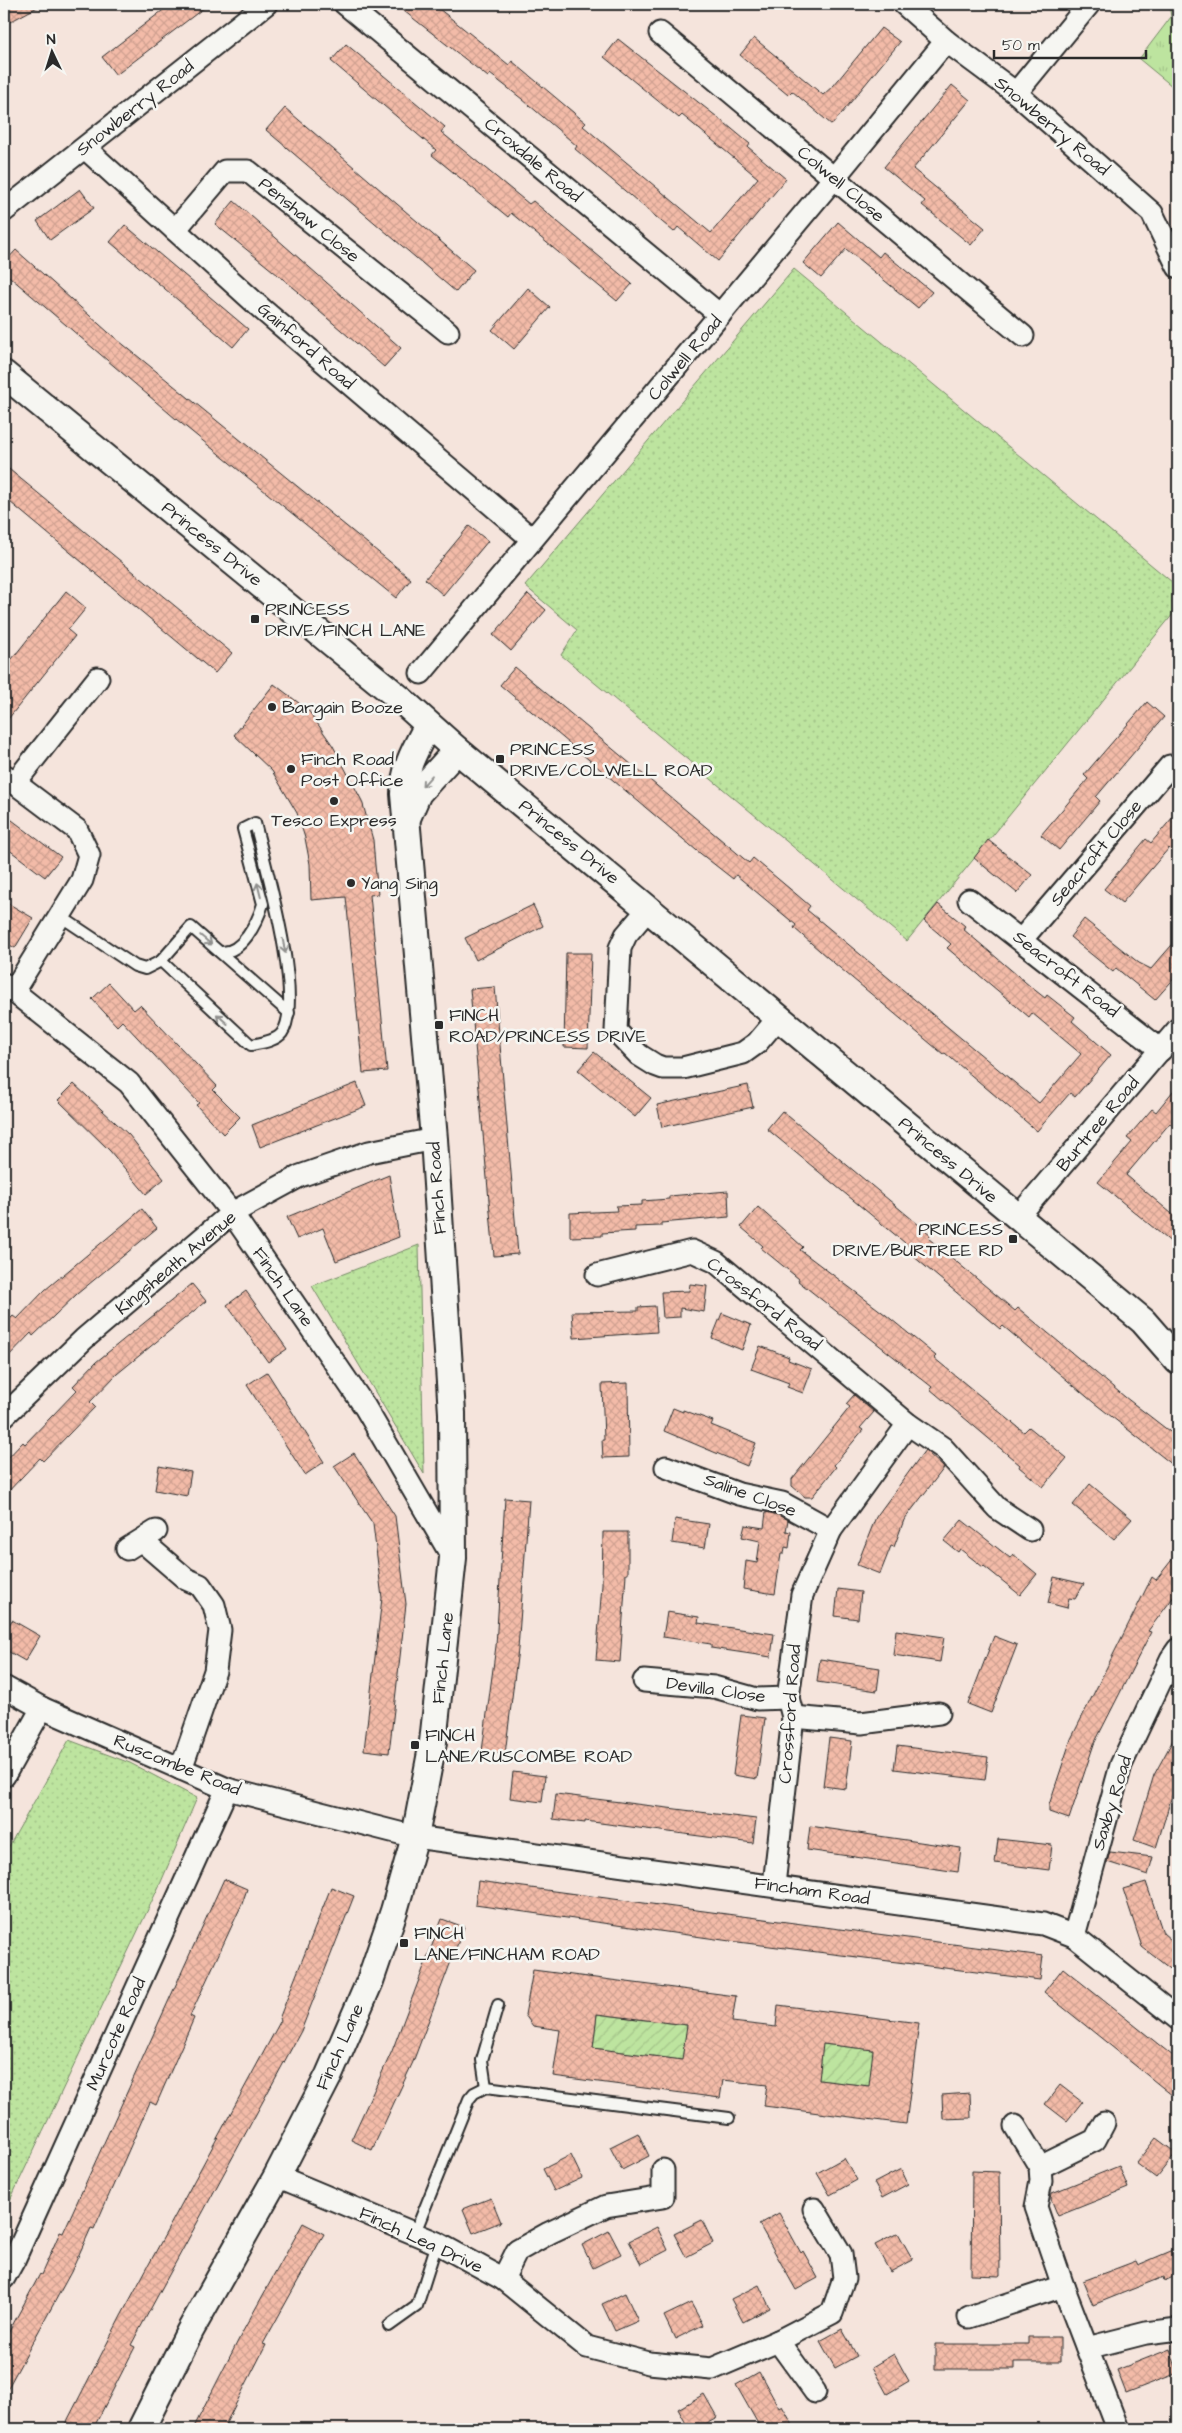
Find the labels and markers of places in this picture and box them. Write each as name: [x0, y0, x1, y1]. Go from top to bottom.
place label: PRINCESS DRIVE/FINCH LANE: [265, 597, 426, 643]
marker: PRINCESS DRIVE/FINCH LANE: [249, 613, 261, 625]
place label: Bargain Booze: [282, 695, 403, 721]
marker: Bargain Booze: [266, 701, 278, 713]
place label: PRINCESS DRIVE/COLWELL ROAD: [510, 737, 713, 783]
place label: Finch Road Post Office: [301, 747, 404, 793]
marker: PRINCESS DRIVE/COLWELL ROAD: [494, 753, 506, 765]
marker: Finch Road Post Office: [285, 763, 297, 775]
marker: Tesco Express: [328, 795, 340, 807]
place label: Tesco Express: [271, 808, 397, 833]
place label: Yang Sing: [361, 871, 438, 897]
marker: Yang Sing: [345, 877, 357, 889]
place label: FINCH ROAD/PRINCESS DRIVE: [449, 1003, 647, 1049]
marker: FINCH ROAD/PRINCESS DRIVE: [433, 1019, 445, 1031]
place label: PRINCESS DRIVE/BURTREE RD: [833, 1217, 1003, 1263]
marker: PRINCESS DRIVE/BURTREE RD: [1007, 1233, 1019, 1245]
place label: FINCH LANE/RUSCOMBE ROAD: [425, 1723, 632, 1769]
marker: FINCH LANE/RUSCOMBE ROAD: [409, 1739, 421, 1751]
place label: FINCH LANE/FINCHAM ROAD: [414, 1921, 600, 1967]
marker: FINCH LANE/FINCHAM ROAD: [398, 1937, 410, 1949]

